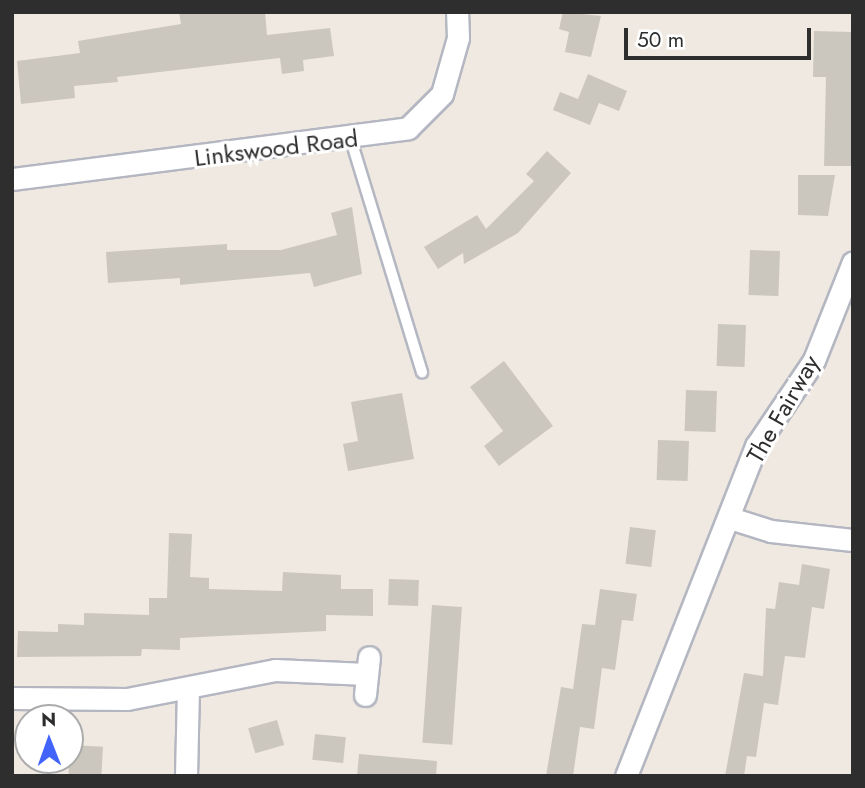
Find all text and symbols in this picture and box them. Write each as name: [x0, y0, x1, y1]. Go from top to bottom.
scale bar: [627, 14, 814, 58]
text: 50 m: [637, 25, 684, 55]
street label: Linkswood Road: [193, 124, 359, 172]
street label: The Fairway: [741, 350, 825, 468]
north arrow: [14, 704, 84, 774]
text: N: [41, 706, 56, 733]

